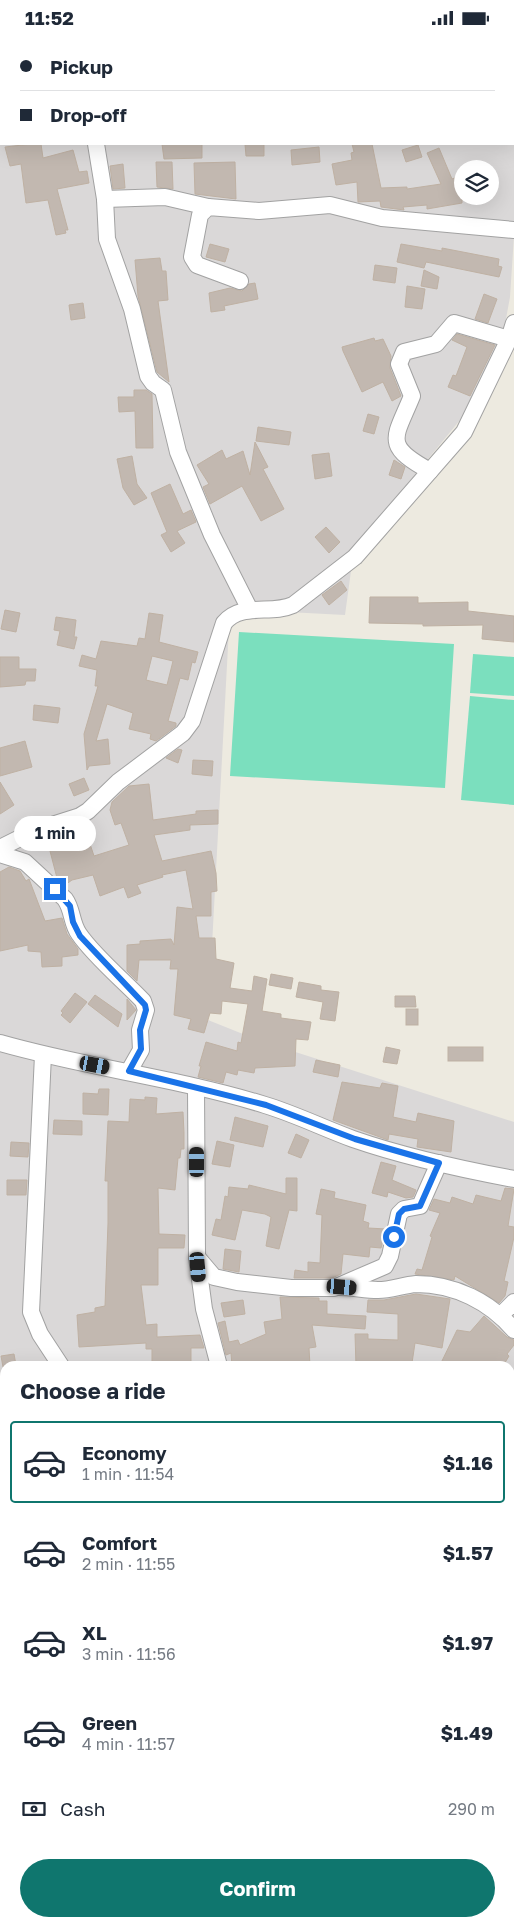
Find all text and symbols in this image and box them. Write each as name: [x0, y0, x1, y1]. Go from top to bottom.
text: 11:52: [25, 6, 74, 29]
text: Pickup: [50, 55, 113, 78]
text: Drop-off: [50, 103, 127, 126]
map controls: [454, 160, 499, 205]
button: layers: [454, 160, 499, 205]
callout: 1 min: [14, 817, 96, 851]
text: 1 min: [35, 823, 75, 843]
route end: [44, 878, 66, 900]
car: [78, 1055, 111, 1075]
car: [189, 1147, 204, 1177]
route start: [383, 1226, 405, 1248]
car: [189, 1251, 206, 1283]
car: [326, 1278, 357, 1296]
text: Choose a ride: [20, 1377, 166, 1404]
icon: car: [22, 1440, 67, 1485]
text: Economy: [82, 1441, 167, 1464]
text: $1.16: [443, 1451, 493, 1474]
text: 1 min · 11:54: [82, 1464, 174, 1484]
icon: car: [22, 1530, 67, 1575]
text: Comfort: [82, 1531, 157, 1554]
text: $1.57: [442, 1541, 493, 1564]
text: 2 min · 11:55: [82, 1554, 175, 1574]
icon: car: [22, 1620, 67, 1665]
text: XL: [82, 1621, 107, 1644]
text: $1.97: [442, 1631, 493, 1654]
text: 3 min · 11:56: [82, 1644, 176, 1664]
icon: car: [22, 1710, 67, 1755]
text: Green: [82, 1711, 137, 1734]
text: $1.49: [440, 1721, 493, 1744]
text: 4 min · 11:57: [82, 1734, 175, 1754]
icon: cash: [20, 1795, 48, 1823]
text: Cash: [60, 1797, 105, 1820]
text: 290 m: [448, 1799, 495, 1819]
button: Confirm: [20, 1859, 495, 1917]

